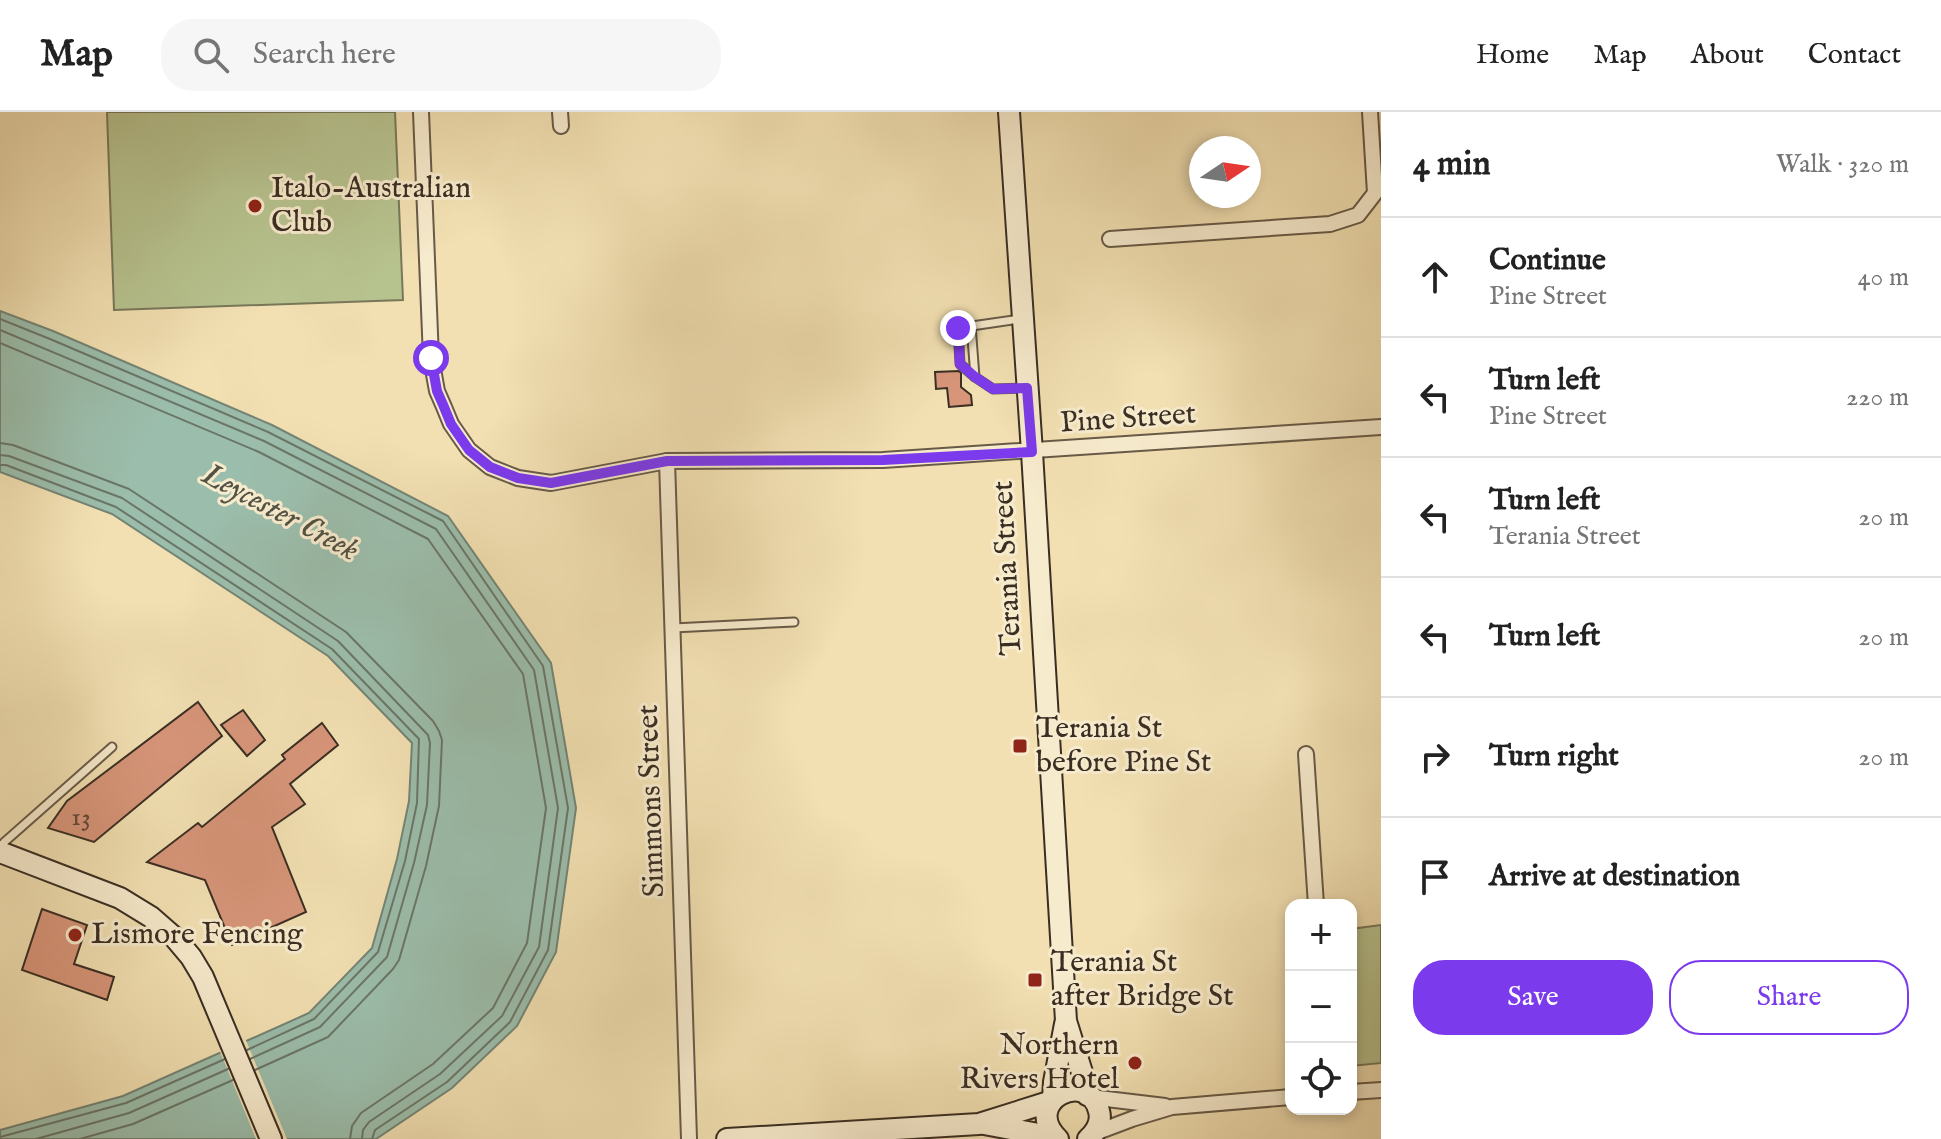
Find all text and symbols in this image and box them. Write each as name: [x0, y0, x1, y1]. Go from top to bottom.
search box: [161, 19, 721, 91]
text: Map: [40, 31, 113, 79]
icon: search: [189, 33, 233, 77]
text: Search here: [253, 36, 396, 74]
text: Home: [1476, 38, 1549, 73]
text: Map: [1593, 38, 1647, 73]
text: About: [1691, 38, 1764, 73]
text: Contact: [1808, 38, 1901, 73]
north arrow: [1189, 136, 1261, 208]
text: 4 min: [1413, 143, 1491, 186]
text: Walk · 320 m: [1776, 148, 1909, 181]
place label: Italo-Australian Club: [271, 170, 471, 242]
marker: Italo-Australian Club: [246, 197, 264, 215]
text: Continue: [1489, 242, 1606, 280]
icon: ahead: [1413, 255, 1457, 299]
text: 40 m: [1858, 261, 1909, 294]
text: Pine Street: [1489, 280, 1607, 313]
route end: [940, 310, 976, 346]
route start: [413, 340, 449, 376]
text: Turn left: [1489, 362, 1600, 400]
icon: left: [1413, 375, 1457, 419]
text: 220 m: [1846, 381, 1909, 414]
street label: Pine Street: [1059, 395, 1197, 443]
text: Pine Street: [1489, 400, 1607, 433]
water label: Leycester Creek: [194, 454, 366, 572]
street label: Terania Street: [984, 480, 1032, 656]
text: Turn left: [1489, 482, 1600, 520]
icon: left: [1413, 495, 1457, 539]
text: 20 m: [1858, 501, 1909, 534]
text: Terania Street: [1489, 520, 1641, 553]
icon: left: [1413, 615, 1457, 659]
text: Turn left: [1489, 618, 1600, 656]
text: 20 m: [1858, 621, 1909, 654]
street label: Simmons Street: [630, 704, 674, 898]
place label: Terania St before Pine St: [1036, 710, 1211, 782]
icon: right: [1413, 735, 1457, 779]
marker: Terania St before Pine St: [1011, 737, 1029, 755]
text: Turn right: [1489, 738, 1619, 776]
text: 20 m: [1858, 741, 1909, 774]
house number: 13: [71, 801, 91, 834]
icon: arrive: [1413, 855, 1457, 899]
text: Arrive at destination: [1489, 858, 1740, 896]
map controls: [1285, 899, 1357, 1115]
button: +: [1285, 899, 1357, 971]
place label: Lismore Fencing: [91, 916, 304, 954]
marker: Lismore Fencing: [66, 926, 84, 944]
place label: Terania St after Bridge St: [1051, 944, 1234, 1016]
button: Save: [1413, 960, 1653, 1035]
button: Share: [1669, 960, 1909, 1035]
marker: Terania St after Bridge St: [1026, 971, 1044, 989]
button: −: [1285, 971, 1357, 1043]
place label: Northern Rivers Hotel: [960, 1027, 1120, 1099]
button: locate: [1285, 1043, 1357, 1115]
marker: Northern Rivers Hotel: [1126, 1054, 1144, 1072]

